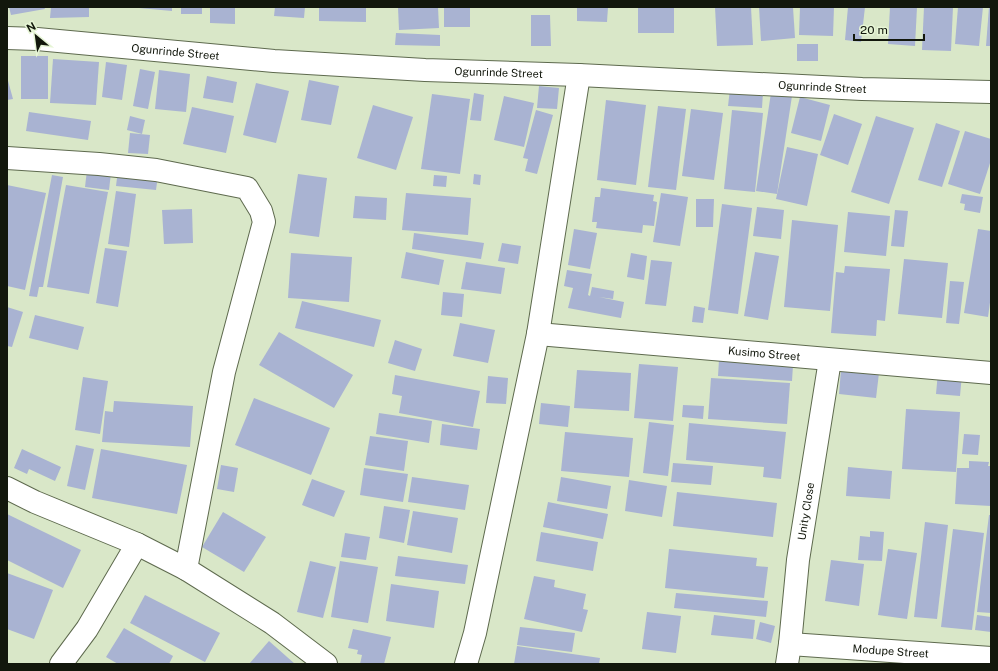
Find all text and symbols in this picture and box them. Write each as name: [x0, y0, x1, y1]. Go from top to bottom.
north arrow: [16, 16, 56, 56]
scale bar: [854, 16, 924, 42]
text: N: [24, 20, 38, 35]
text: 20 m: [860, 23, 888, 37]
street label: Ogunrinde Street: [131, 42, 220, 62]
street label: Ogunrinde Street: [454, 65, 543, 80]
street label: Ogunrinde Street: [778, 79, 867, 95]
street label: Kusimo Street: [728, 344, 801, 363]
street label: Unity Close: [795, 482, 816, 541]
street label: Modupe Street: [852, 642, 929, 660]

